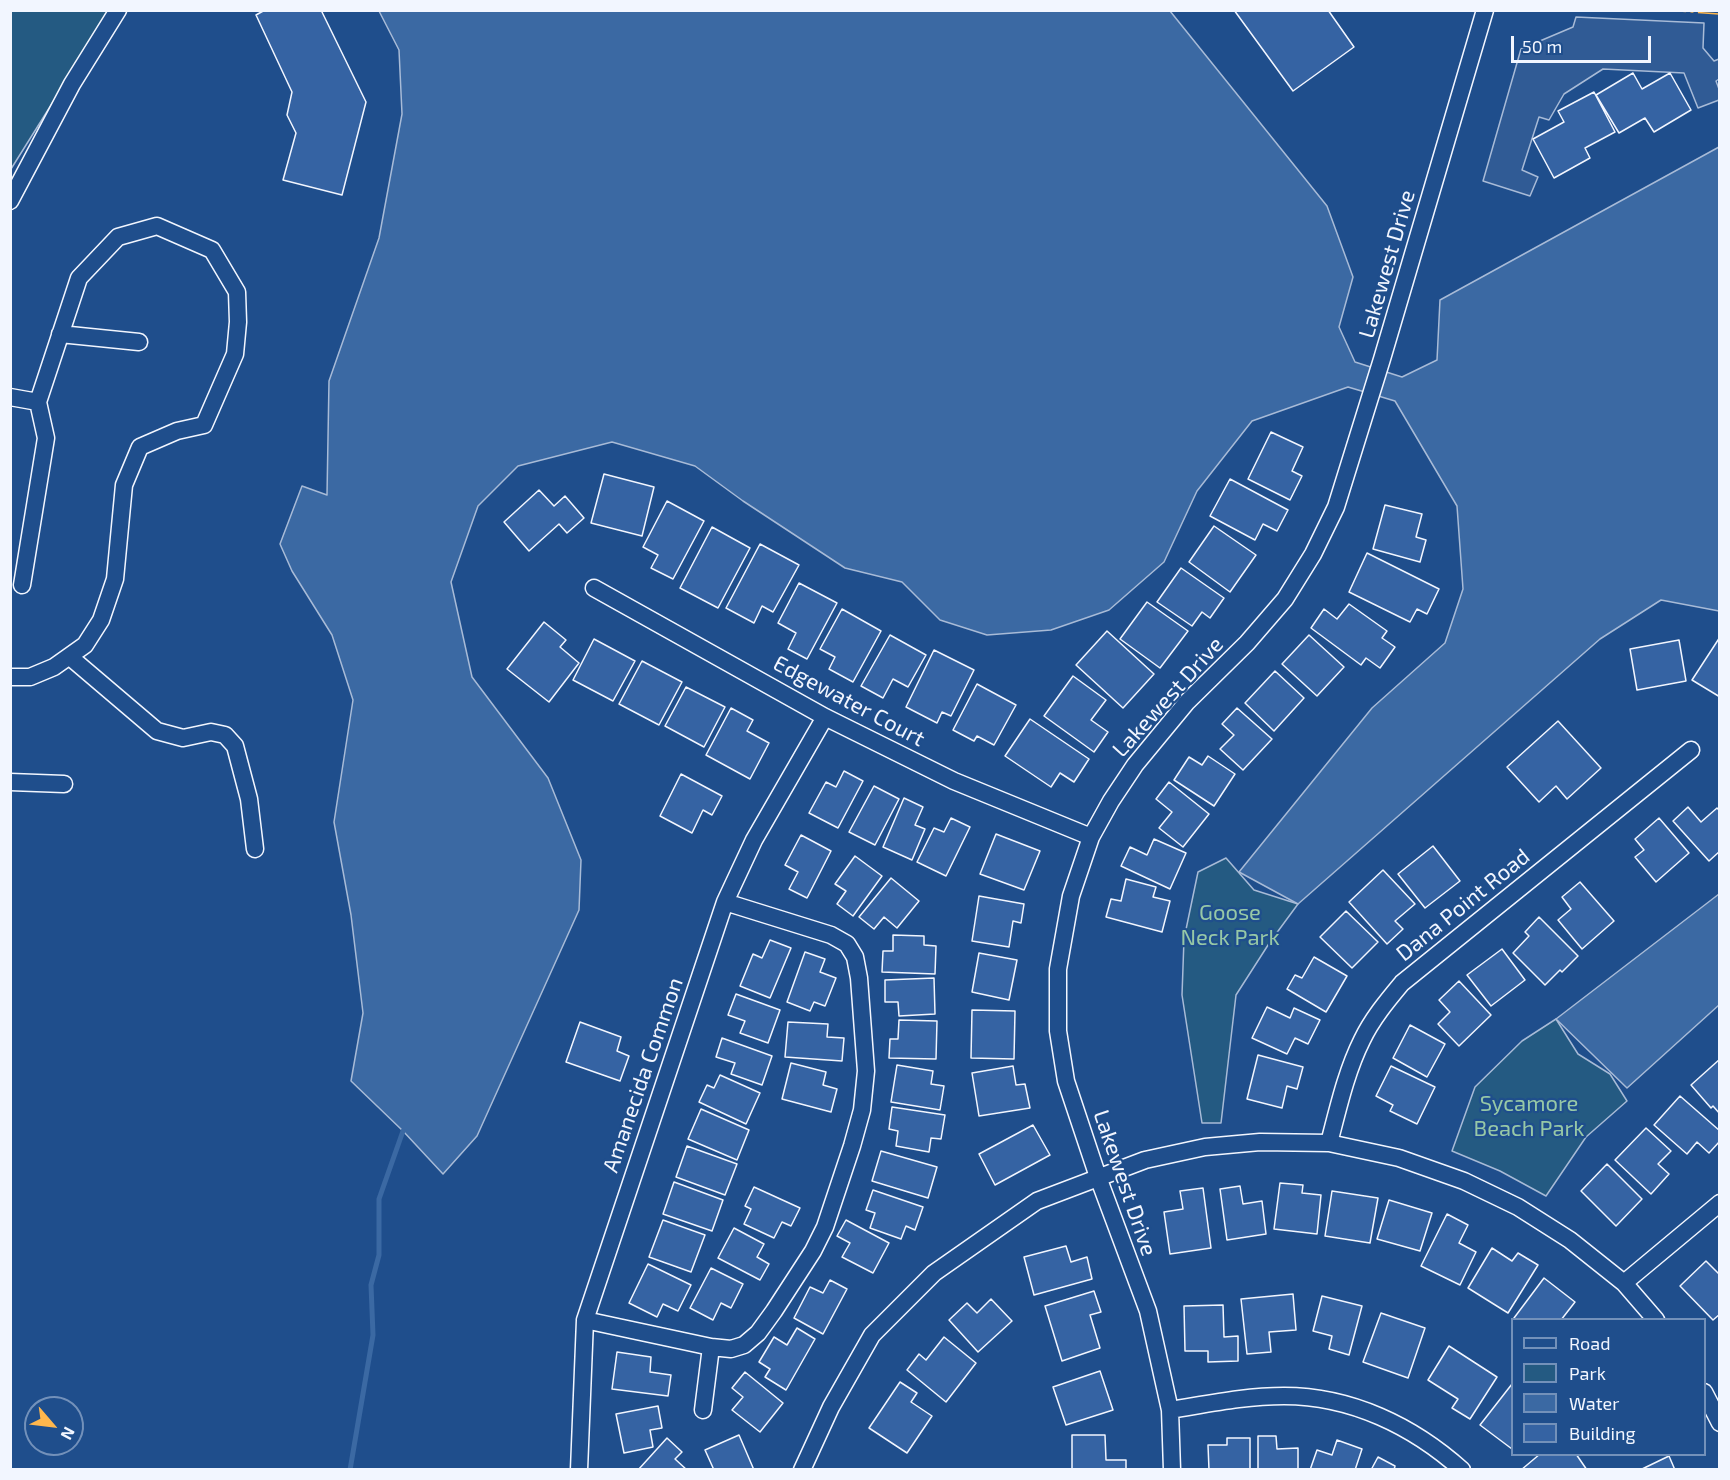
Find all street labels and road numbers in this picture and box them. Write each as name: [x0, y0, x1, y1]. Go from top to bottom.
street label: Lakewest Drive: [1353, 187, 1421, 341]
street label: Lakewest Drive: [1107, 631, 1229, 763]
street label: Edgewater Court: [769, 650, 929, 752]
street label: Dana Point Road: [1391, 843, 1535, 967]
street label: Amanecida Common: [597, 974, 689, 1176]
street label: Lakewest Drive: [1088, 1107, 1162, 1259]

